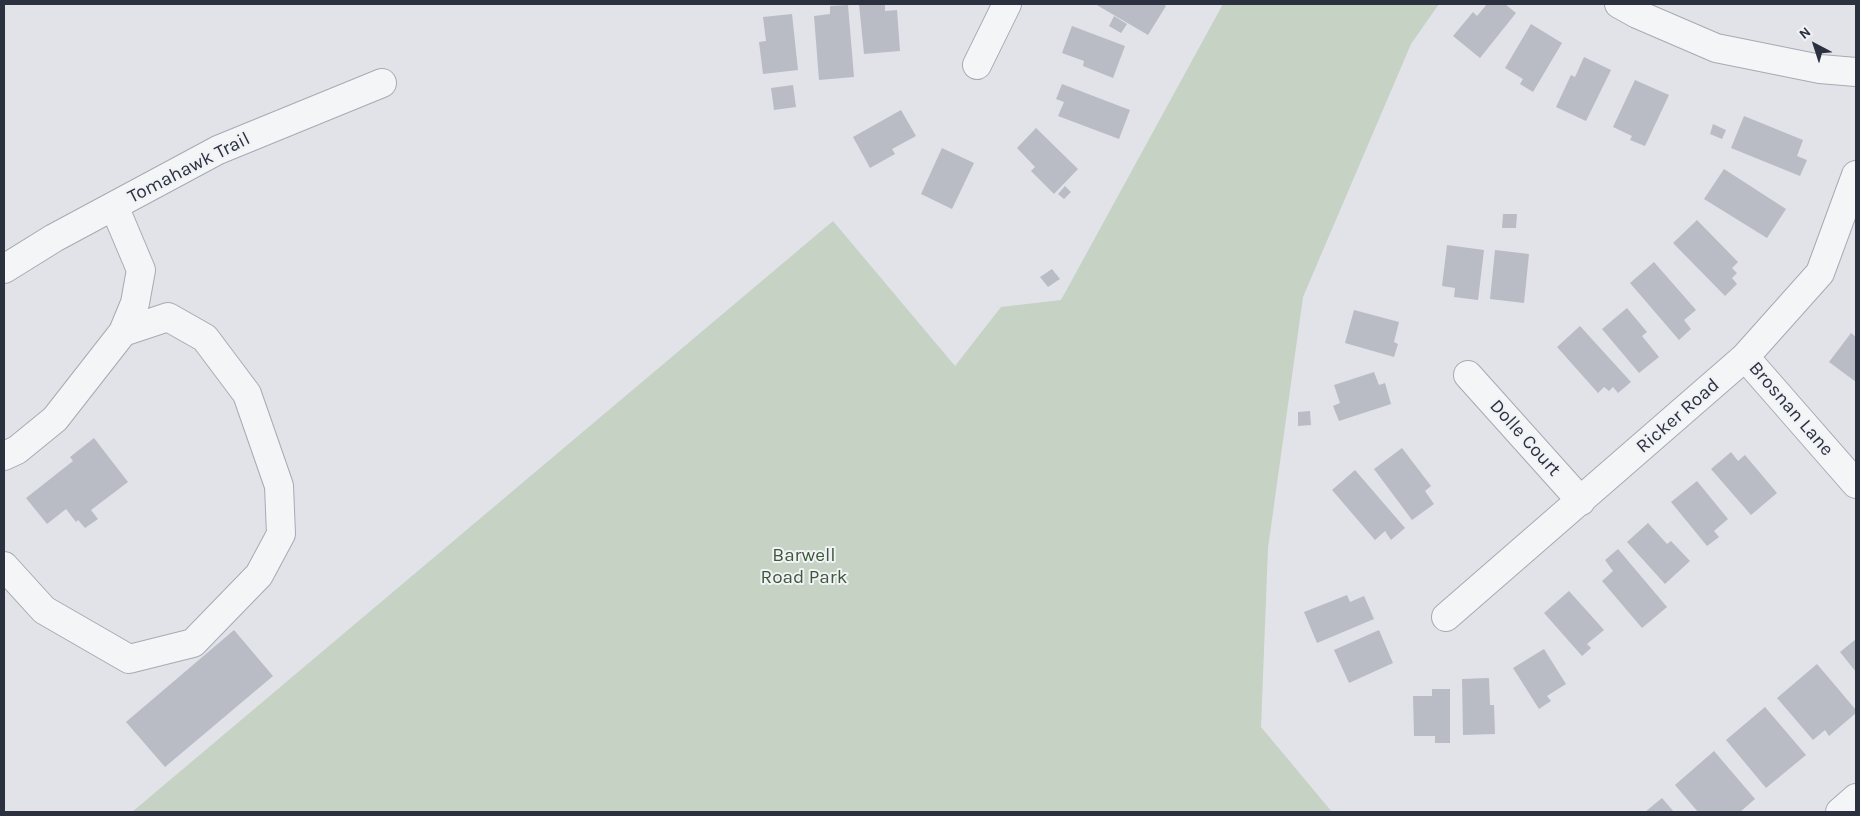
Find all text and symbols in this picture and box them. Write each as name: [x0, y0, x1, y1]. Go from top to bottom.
north arrow: [1790, 20, 1840, 70]
text: N: [1796, 23, 1814, 43]
street label: Tomahawk Trail: [124, 127, 254, 209]
street label: Brosnan Lane: [1744, 357, 1838, 461]
street label: Ricker Road: [1632, 374, 1724, 458]
street label: Dolle Court: [1485, 395, 1565, 481]
park label: Barwell Road Park: [761, 545, 847, 589]

